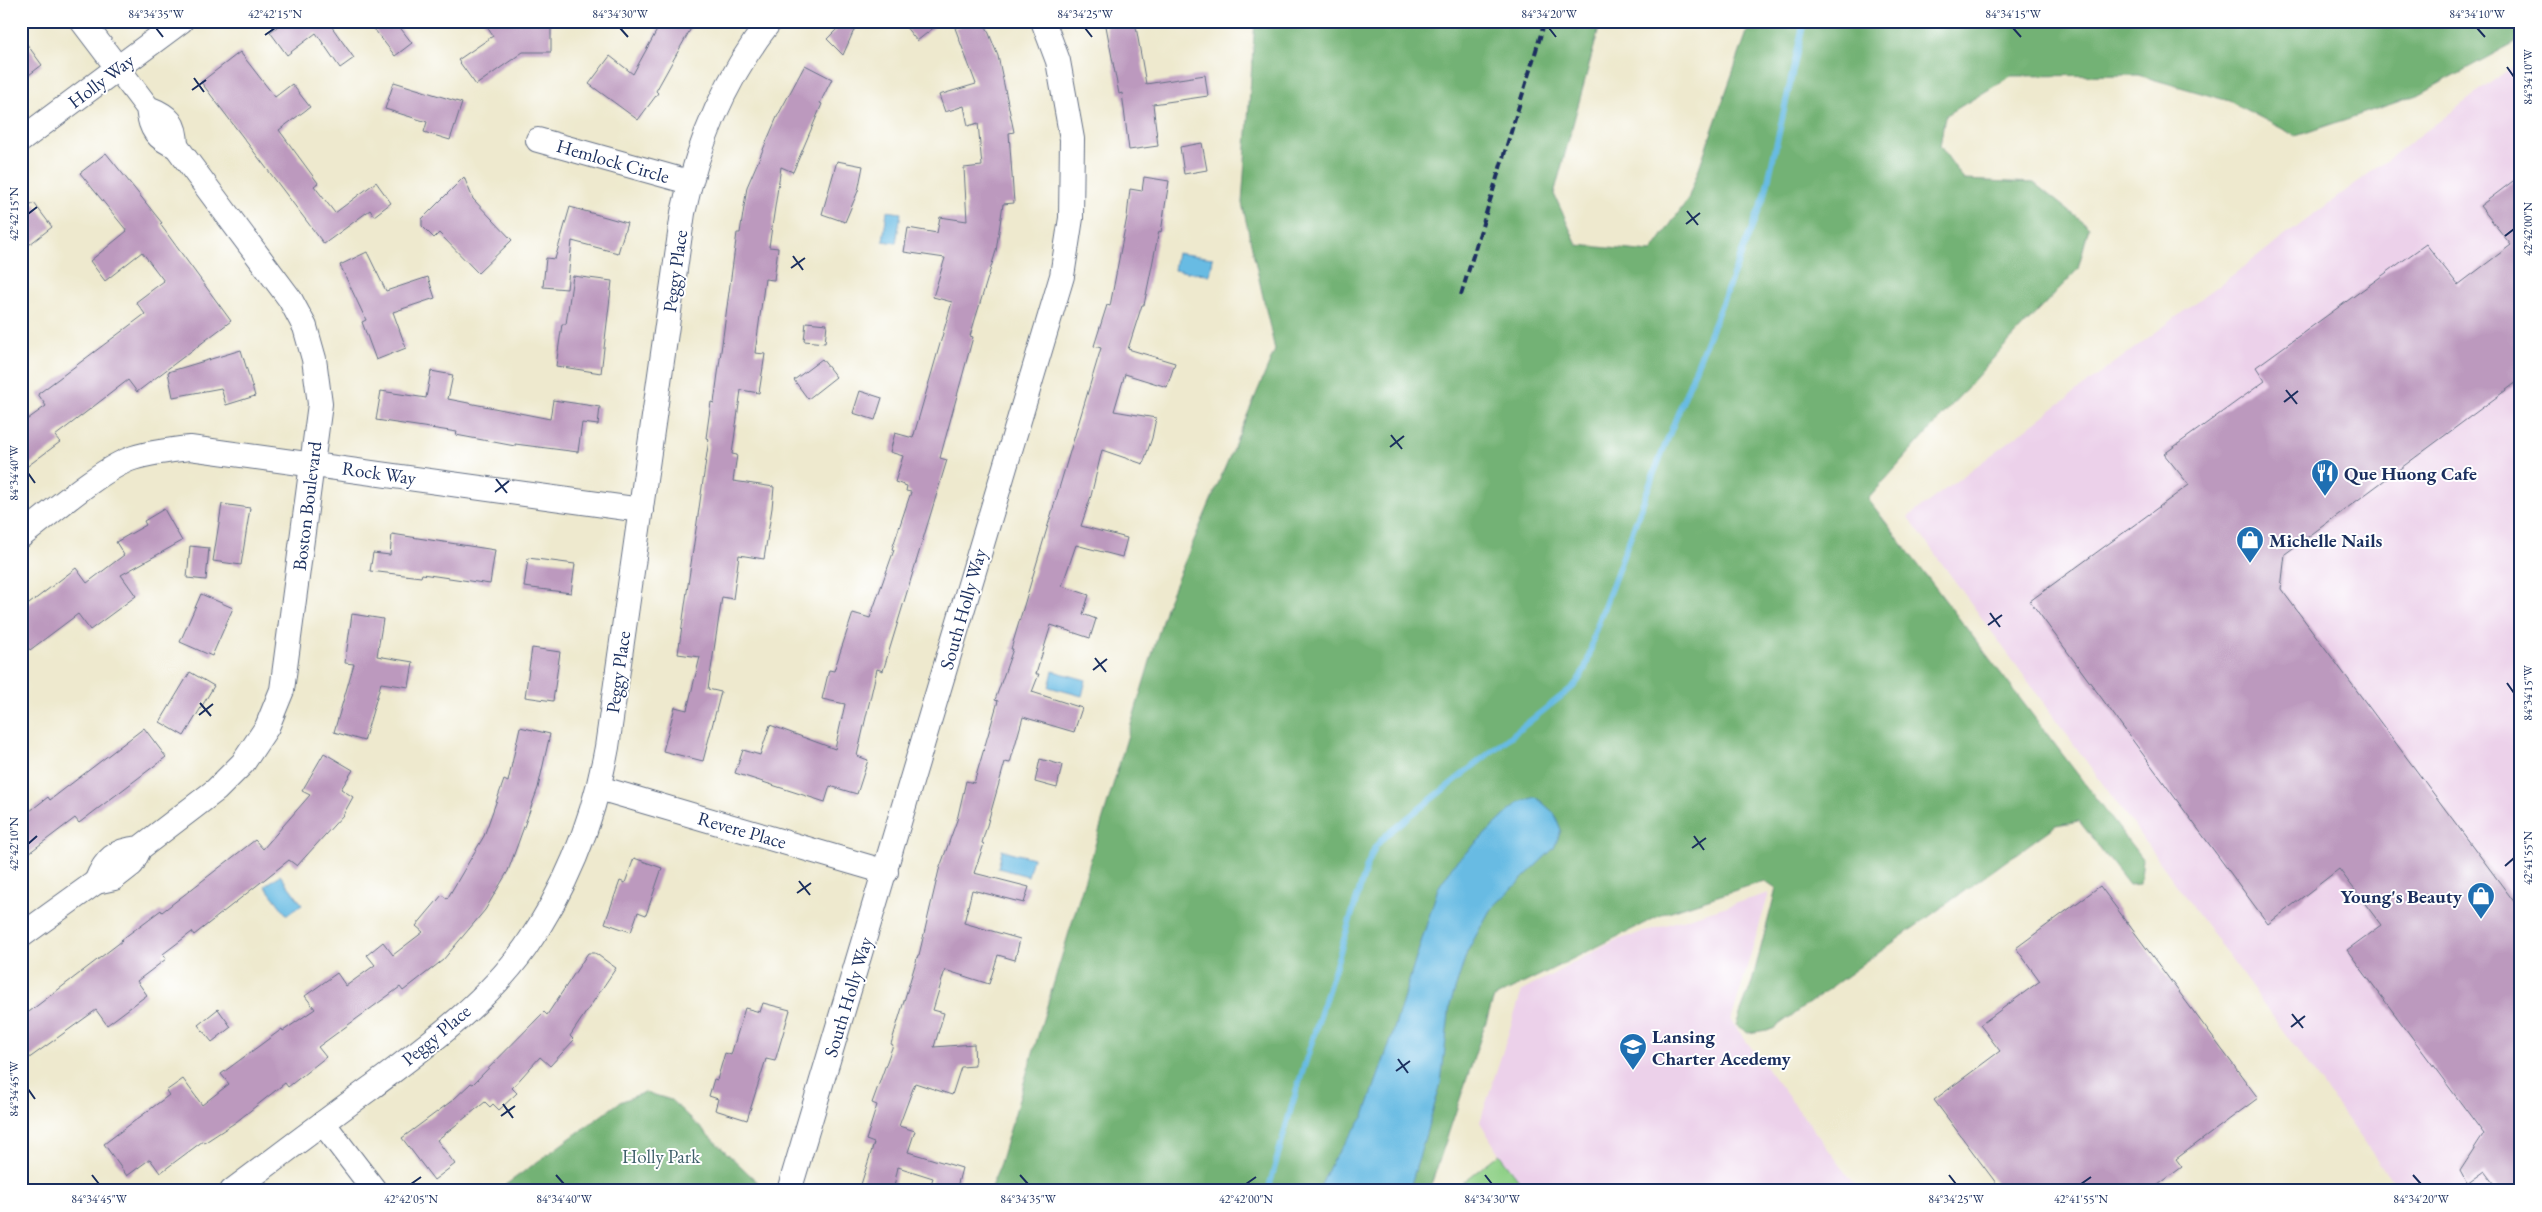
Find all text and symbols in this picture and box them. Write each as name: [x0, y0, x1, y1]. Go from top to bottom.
text: 84°34'35"W: [128, 6, 185, 22]
text: 42°42'15"N: [248, 6, 302, 22]
text: 84°34'30"W: [592, 6, 649, 22]
text: 84°34'25"W: [1057, 6, 1114, 22]
text: 84°34'20"W: [1521, 6, 1578, 22]
text: 84°34'15"W: [1985, 6, 2042, 22]
text: 84°34'10"W: [2449, 6, 2506, 22]
street label: Holly Way: [63, 47, 140, 114]
text: 84°34'10"W: [2520, 48, 2536, 105]
street label: Hemlock Circle: [554, 133, 672, 189]
text: 42°42'15"N: [6, 187, 22, 241]
text: 42°42'00"N: [2520, 202, 2536, 256]
street label: Peggy Place: [657, 228, 693, 314]
street label: Boston Boulevard: [287, 440, 327, 572]
text: 84°34'40"W: [6, 444, 22, 501]
street label: Rock Way: [340, 455, 418, 491]
restaurant icon: Que Huong Cafe: [2310, 458, 2340, 497]
place label: Que Huong Cafe: [2344, 461, 2477, 486]
shop icon: Michelle Nails: [2235, 525, 2265, 564]
place label: Michelle Nails: [2269, 528, 2383, 553]
street label: South Holly Way: [934, 545, 992, 672]
street label: Peggy Place: [600, 629, 636, 715]
text: 84°34'15"W: [2520, 664, 2536, 721]
street label: Revere Place: [695, 805, 789, 855]
text: 42°42'10"N: [6, 817, 22, 871]
text: 42°41'55"N: [2520, 831, 2536, 885]
shop icon: Young's Beauty: [2466, 881, 2496, 920]
place label: Young's Beauty: [2340, 884, 2463, 909]
street label: South Holly Way: [818, 933, 878, 1060]
street label: Peggy Place: [396, 999, 476, 1071]
place label: Lansing Charter Acedemy: [1652, 1024, 1792, 1071]
school or university icon: Lansing Charter Acedemy: [1618, 1032, 1648, 1071]
text: 84°34'45"W: [6, 1060, 22, 1117]
park label: Holly Park: [622, 1144, 701, 1169]
text: 84°34'45"W: [71, 1191, 128, 1207]
text: 42°42'05"N: [384, 1191, 438, 1207]
text: 84°34'40"W: [536, 1191, 593, 1207]
text: 84°34'35"W: [1000, 1191, 1057, 1207]
text: 42°42'00"N: [1219, 1191, 1273, 1207]
text: 84°34'30"W: [1464, 1191, 1521, 1207]
text: 84°34'25"W: [1928, 1191, 1985, 1207]
text: 42°41'55"N: [2054, 1191, 2108, 1207]
text: 84°34'20"W: [2393, 1191, 2450, 1207]

